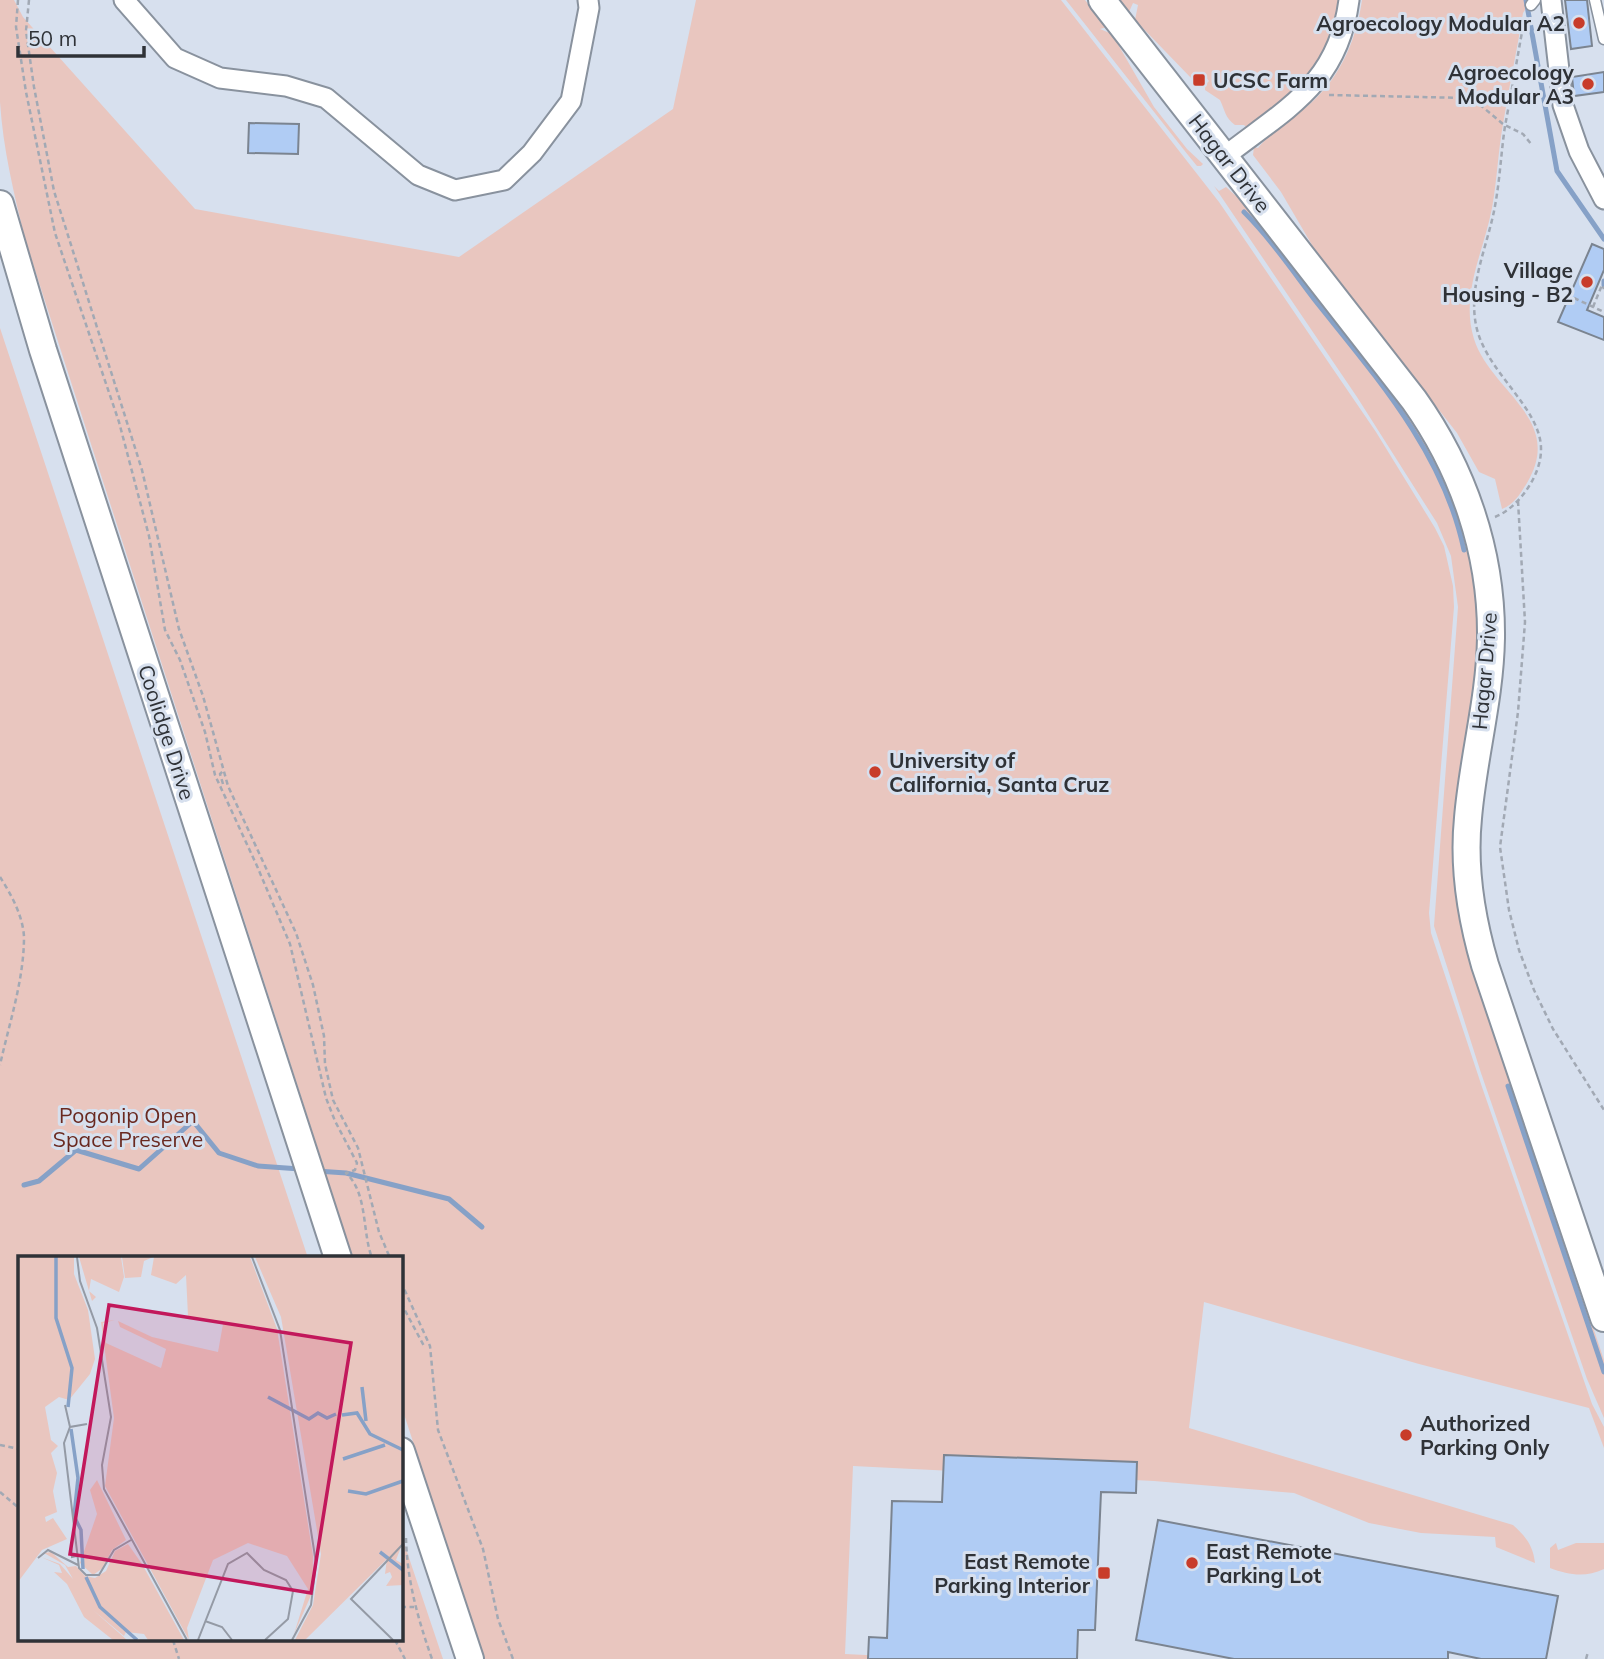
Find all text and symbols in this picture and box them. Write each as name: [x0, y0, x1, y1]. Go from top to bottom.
place label: Agroecology Modular A2: [1316, 10, 1565, 36]
scale bar: [18, 14, 144, 58]
marker: Agroecology Modular A2: [1571, 15, 1587, 31]
text: 50 m: [28, 25, 77, 51]
place label: Agroecology Modular A3: [1448, 59, 1575, 109]
place label: UCSC Farm: [1213, 67, 1328, 93]
marker: UCSC Farm: [1191, 72, 1207, 88]
marker: Agroecology Modular A3: [1580, 76, 1596, 92]
street label: Hagar Drive: [1183, 109, 1277, 217]
place label: Village Housing - B2: [1442, 257, 1573, 307]
marker: Village Housing - B2: [1579, 274, 1595, 290]
street label: Hagar Drive: [1466, 611, 1502, 731]
street label: Coolidge Drive: [133, 661, 201, 803]
place label: University of California, Santa Cruz: [889, 747, 1109, 797]
marker: University of California, Santa Cruz: [867, 764, 883, 780]
park label: Pogonip Open Space Preserve: [53, 1102, 203, 1152]
inset map: [18, 1256, 402, 1642]
place label: Authorized Parking Only: [1420, 1410, 1550, 1460]
marker: Authorized Parking Only: [1398, 1427, 1414, 1443]
place label: East Remote Parking Lot: [1206, 1538, 1332, 1588]
place label: East Remote Parking Interior: [934, 1548, 1091, 1598]
marker: East Remote Parking Lot: [1184, 1555, 1200, 1571]
marker: East Remote Parking Interior: [1096, 1565, 1112, 1581]

